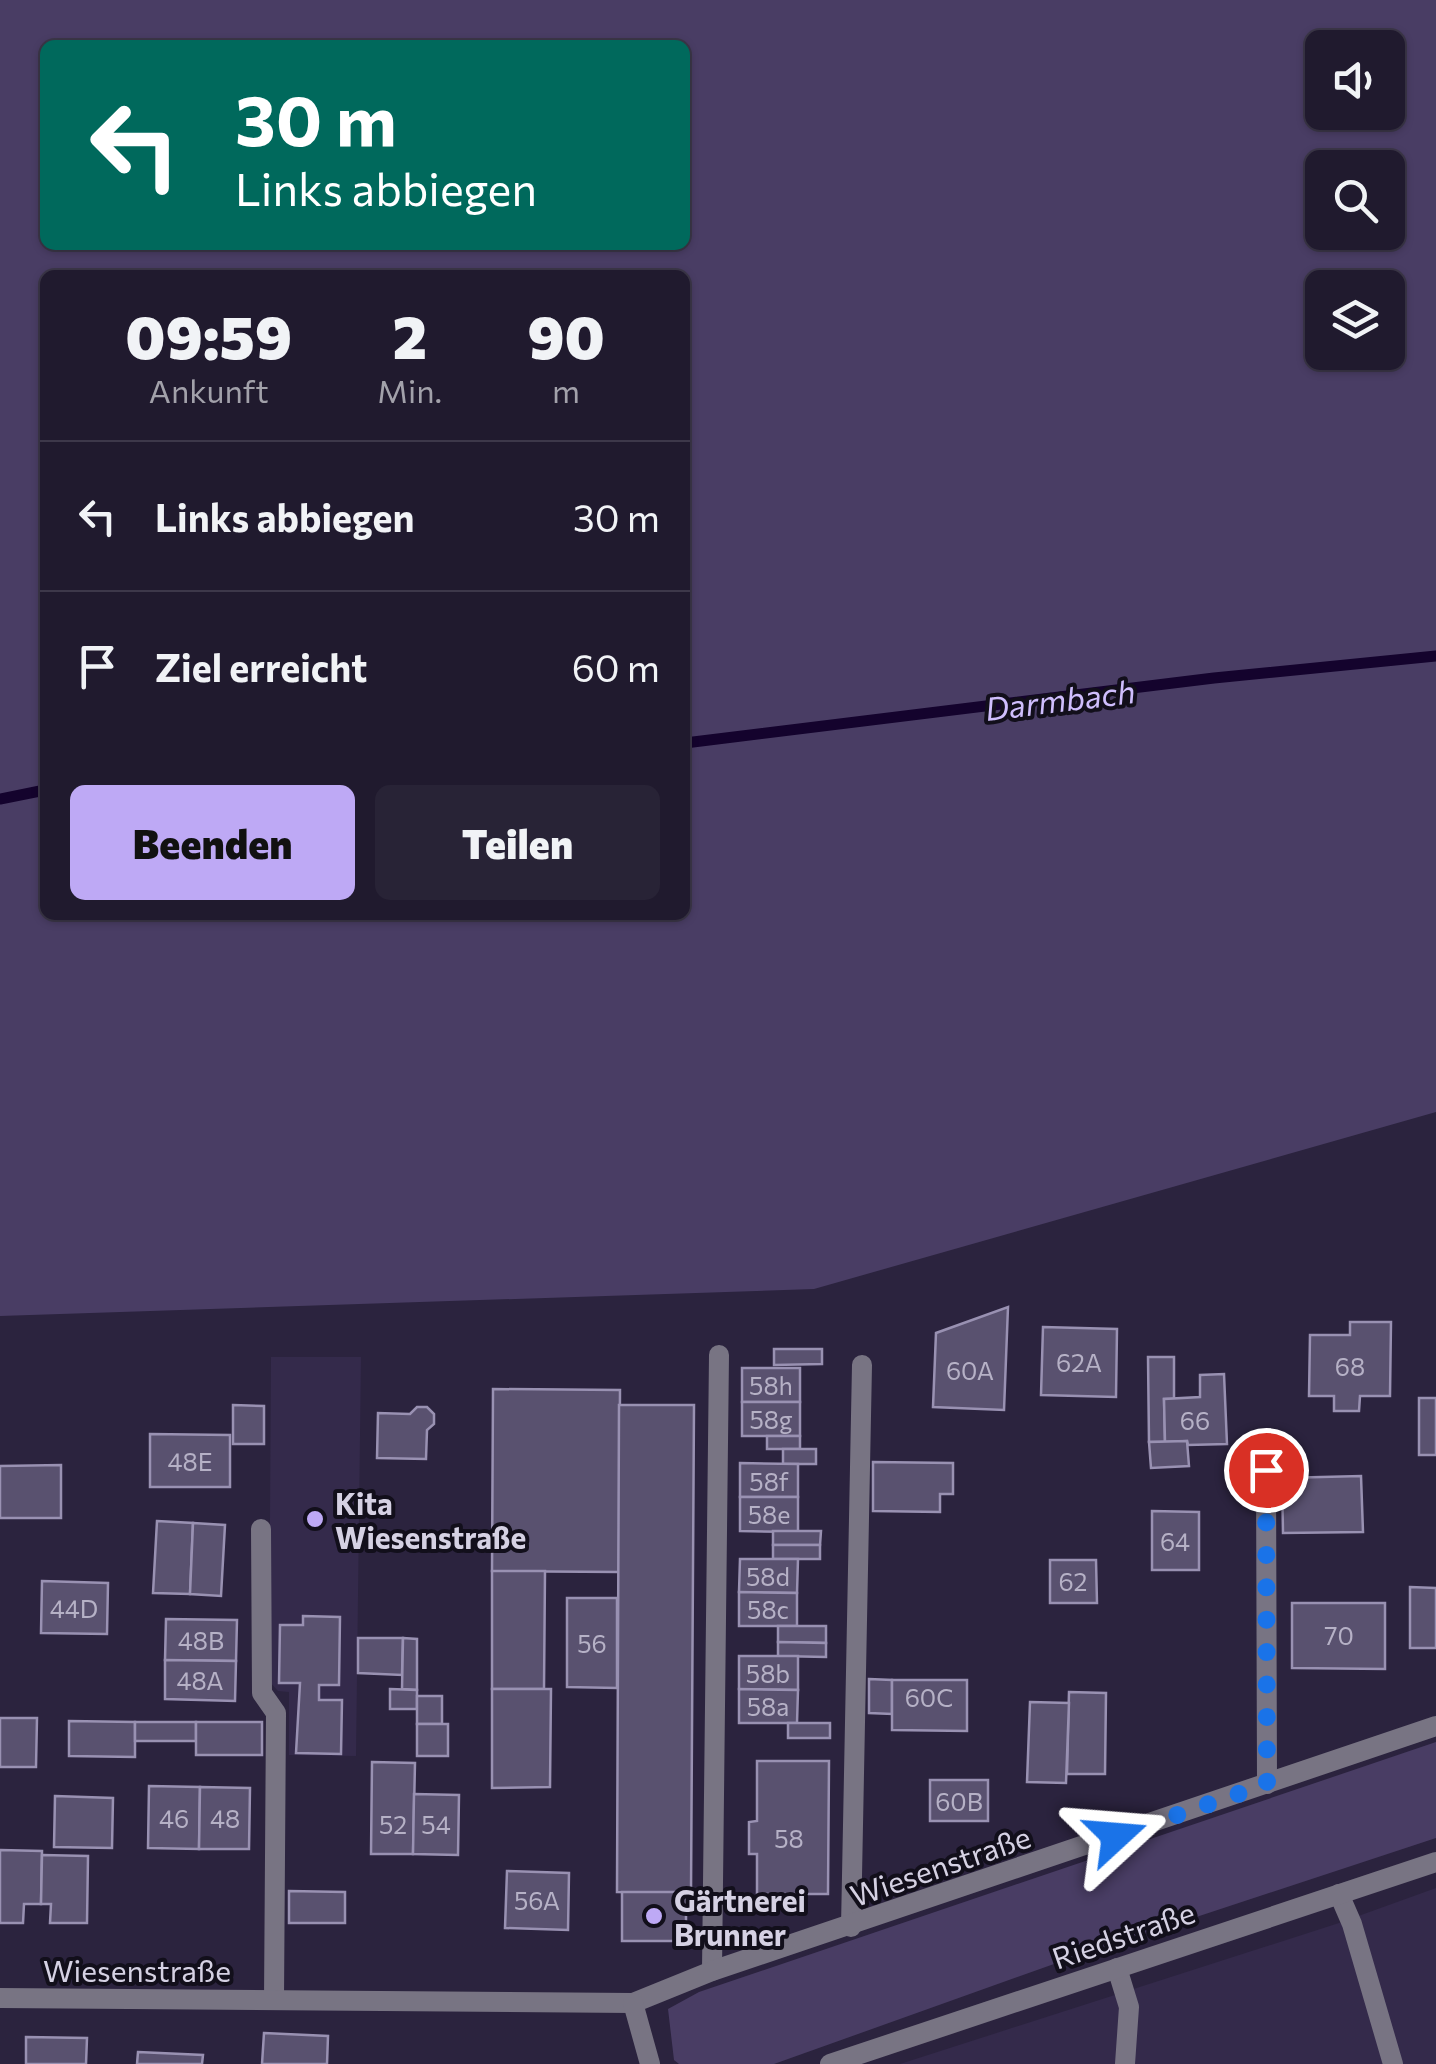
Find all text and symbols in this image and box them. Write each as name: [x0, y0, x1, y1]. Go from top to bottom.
map controls: [1305, 30, 1405, 370]
button: sound: [1305, 30, 1405, 130]
text: 30 m: [235, 75, 397, 160]
icon: left: [70, 80, 200, 210]
button: search: [1305, 150, 1405, 250]
text: Links abbiegen: [235, 160, 537, 215]
button: layers: [1305, 270, 1405, 370]
text: 09:59: [125, 298, 292, 371]
text: 2: [392, 298, 427, 371]
text: 90: [527, 298, 605, 371]
text: Ankunft: [149, 370, 269, 410]
text: Min.: [377, 370, 442, 410]
text: m: [552, 370, 580, 410]
icon: left: [70, 489, 125, 544]
text: Links abbiegen: [155, 493, 415, 540]
text: 30 m: [573, 493, 660, 540]
icon: arrive: [70, 639, 125, 694]
text: Ziel erreicht: [155, 643, 367, 690]
text: 60 m: [572, 643, 660, 690]
water label: Darmbach: [983, 670, 1137, 728]
button: Beenden: [70, 785, 355, 900]
button: Teilen: [375, 785, 660, 900]
house number: 62A: [1056, 1347, 1102, 1377]
house number: 68: [1335, 1351, 1365, 1381]
house number: 60A: [946, 1355, 994, 1385]
house number: 58h: [749, 1370, 793, 1400]
house number: 58g: [749, 1404, 793, 1434]
house number: 66: [1180, 1405, 1210, 1435]
pin: [1224, 1428, 1309, 1513]
icon: arrive: [1239, 1443, 1294, 1498]
house number: 48E: [167, 1446, 213, 1476]
house number: 58f: [749, 1466, 789, 1496]
place label: Kita Wiesenstraße: [335, 1484, 526, 1555]
house number: 58e: [748, 1499, 790, 1529]
marker: Kita Wiesenstraße: [304, 1508, 326, 1530]
house number: 64: [1160, 1526, 1190, 1556]
house number: 58d: [746, 1561, 790, 1591]
house number: 62: [1059, 1566, 1087, 1596]
house number: 44D: [50, 1593, 98, 1623]
house number: 58c: [747, 1594, 789, 1624]
house number: 70: [1324, 1620, 1354, 1650]
house number: 48B: [178, 1625, 224, 1655]
house number: 56: [577, 1628, 607, 1658]
house number: 58b: [746, 1658, 790, 1688]
house number: 48A: [177, 1665, 223, 1695]
house number: 60C: [905, 1682, 953, 1712]
house number: 58a: [747, 1691, 789, 1721]
position arrow: [1064, 1784, 1168, 1888]
house number: 60B: [935, 1786, 983, 1816]
house number: 46: [159, 1803, 189, 1833]
house number: 48: [210, 1803, 240, 1833]
house number: 52: [379, 1809, 407, 1839]
house number: 54: [421, 1809, 451, 1839]
street label: Wiesenstraße: [845, 1817, 1035, 1913]
house number: 58: [774, 1823, 804, 1853]
place label: Gärtnerei Brunner: [674, 1881, 806, 1952]
house number: 56A: [514, 1885, 560, 1915]
street label: Riedstraße: [1047, 1892, 1199, 1976]
marker: Gärtnerei Brunner: [643, 1905, 665, 1927]
street label: Wiesenstraße: [43, 1951, 231, 1988]

